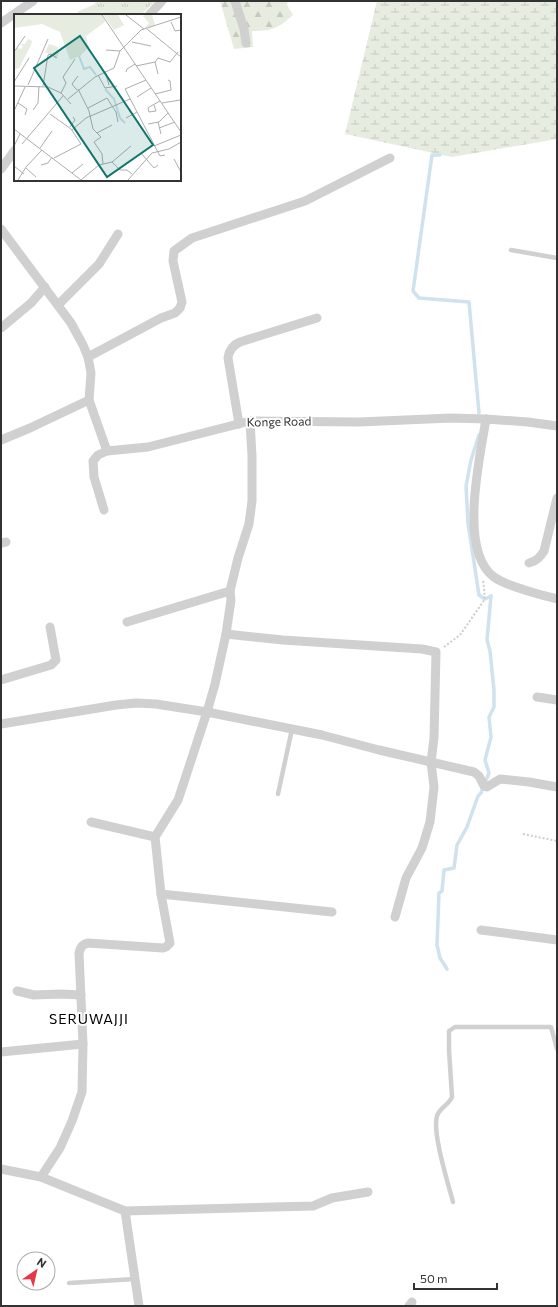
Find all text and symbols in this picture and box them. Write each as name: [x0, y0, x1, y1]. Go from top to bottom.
inset map: [14, 14, 181, 181]
street label: Konge Road: [247, 413, 312, 429]
district label: SERUWAJJI: [49, 1010, 129, 1027]
north arrow: [16, 1251, 56, 1291]
text: N: [35, 1255, 49, 1270]
scale bar: [414, 1265, 497, 1291]
text: 50 m: [420, 1271, 448, 1285]

